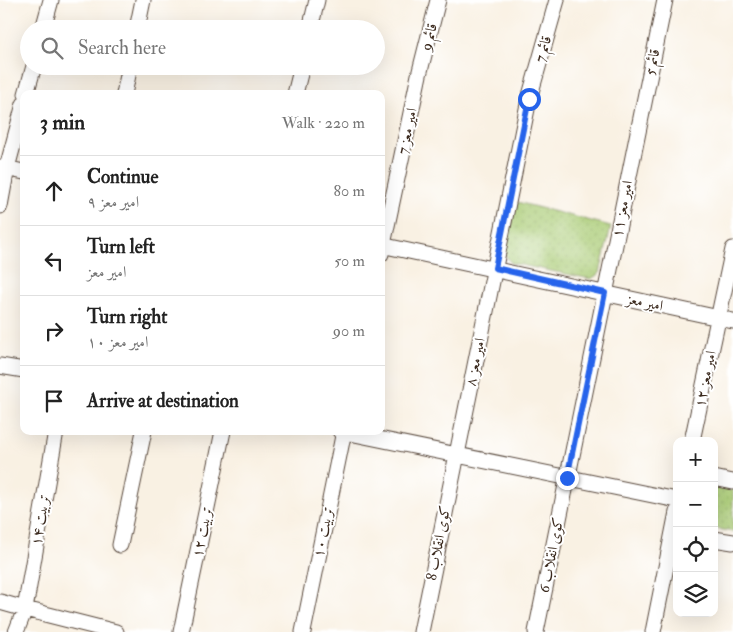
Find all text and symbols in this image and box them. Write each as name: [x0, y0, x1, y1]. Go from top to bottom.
search box: [20, 20, 385, 75]
street label: قائم 9: [417, 21, 445, 55]
icon: search: [38, 34, 66, 62]
street label: قائم 7: [531, 34, 559, 65]
text: Search here: [78, 36, 166, 60]
street label: قائم 5: [640, 47, 667, 78]
route start: [518, 88, 541, 111]
street label: امیر معز 7: [393, 106, 422, 156]
text: 3 min: [40, 109, 85, 136]
text: Walk · 220 m: [282, 113, 365, 133]
text: Continue: [87, 165, 158, 189]
icon: ahead: [40, 177, 68, 205]
street label: امیر معز ۱۱: [608, 179, 637, 239]
text: 80 m: [334, 181, 365, 201]
text: امیر معز ۹: [87, 192, 139, 212]
text: Turn left: [87, 235, 155, 259]
icon: left: [40, 247, 68, 275]
text: 50 m: [334, 251, 365, 271]
text: امیر معز: [87, 262, 126, 282]
street label: امیر معز: [623, 289, 665, 316]
text: Turn right: [87, 305, 167, 329]
icon: right: [40, 317, 68, 345]
text: 90 m: [333, 321, 365, 341]
text: امیر معز ۱۰: [87, 332, 149, 352]
street label: امیر معز ۸: [461, 336, 490, 388]
street label: امیر معز ۱۲: [690, 349, 721, 409]
icon: arrive: [40, 387, 68, 415]
text: Arrive at destination: [87, 389, 239, 413]
map controls: [673, 437, 718, 617]
button: +: [673, 437, 718, 482]
route end: [556, 467, 579, 490]
button: −: [673, 482, 718, 527]
street label: تربیت ۱۴: [27, 493, 54, 547]
street label: کوی انقلاب 8: [422, 504, 455, 582]
street label: تربیت ۱۲: [188, 505, 217, 559]
street label: تربیت ۱۰: [309, 505, 338, 559]
street label: کوی انقلاب 6: [535, 516, 568, 594]
button: locate: [673, 527, 718, 572]
button: layers: [673, 572, 718, 617]

